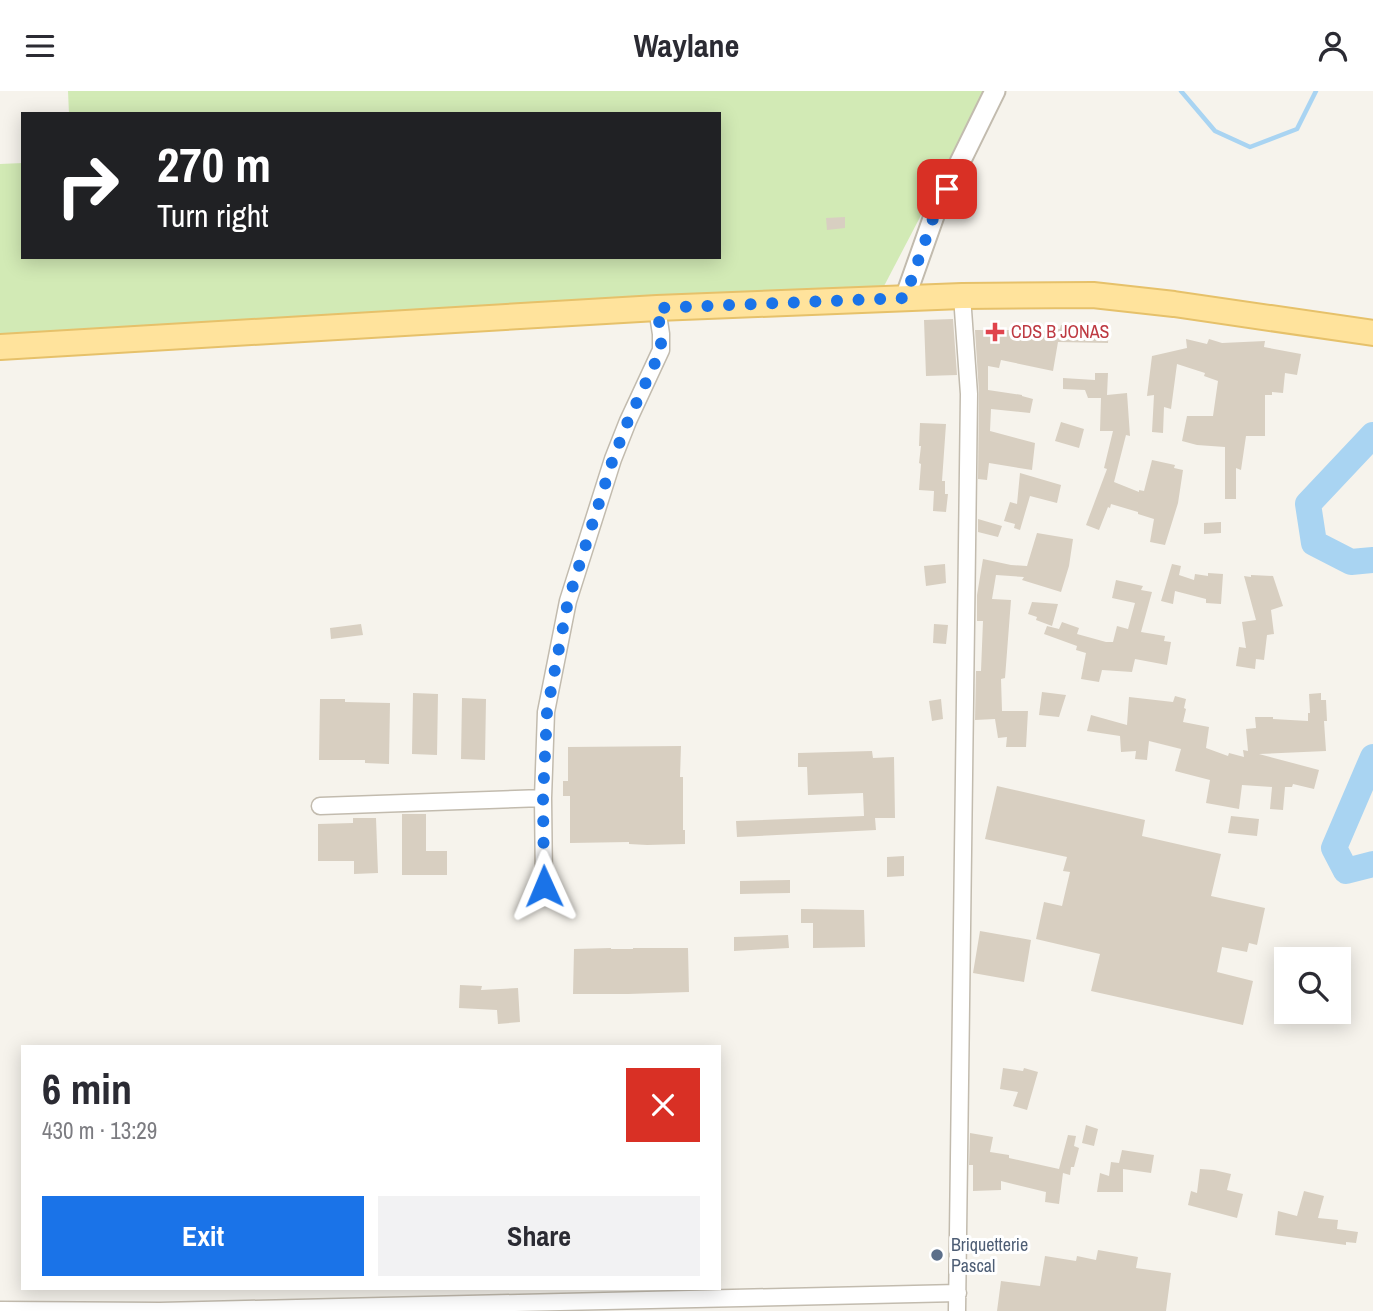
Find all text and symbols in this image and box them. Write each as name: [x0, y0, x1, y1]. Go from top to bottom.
text: Waylane: [634, 24, 739, 67]
icon: menu: [21, 27, 59, 65]
icon: person: [1314, 27, 1352, 65]
text: 270 m: [157, 131, 271, 197]
icon: right: [42, 140, 133, 231]
pin: [917, 159, 977, 219]
icon: arrive: [928, 170, 966, 208]
text: Turn right: [157, 194, 269, 237]
place label: CDS B JONAS: [1011, 319, 1110, 344]
marker: CDS B JONAS: [985, 322, 1005, 342]
position arrow: [507, 849, 581, 923]
map controls: [1274, 947, 1351, 1024]
button: search: [1274, 947, 1351, 1024]
text: 6 min: [42, 1061, 132, 1117]
button: close: [626, 1068, 700, 1142]
text: 430 m · 13:29: [42, 1115, 157, 1146]
button: Exit: [42, 1196, 364, 1276]
button: Share: [378, 1196, 700, 1276]
place label: Briquetterie Pascal: [951, 1232, 1028, 1278]
marker: Briquetterie Pascal: [929, 1247, 945, 1263]

